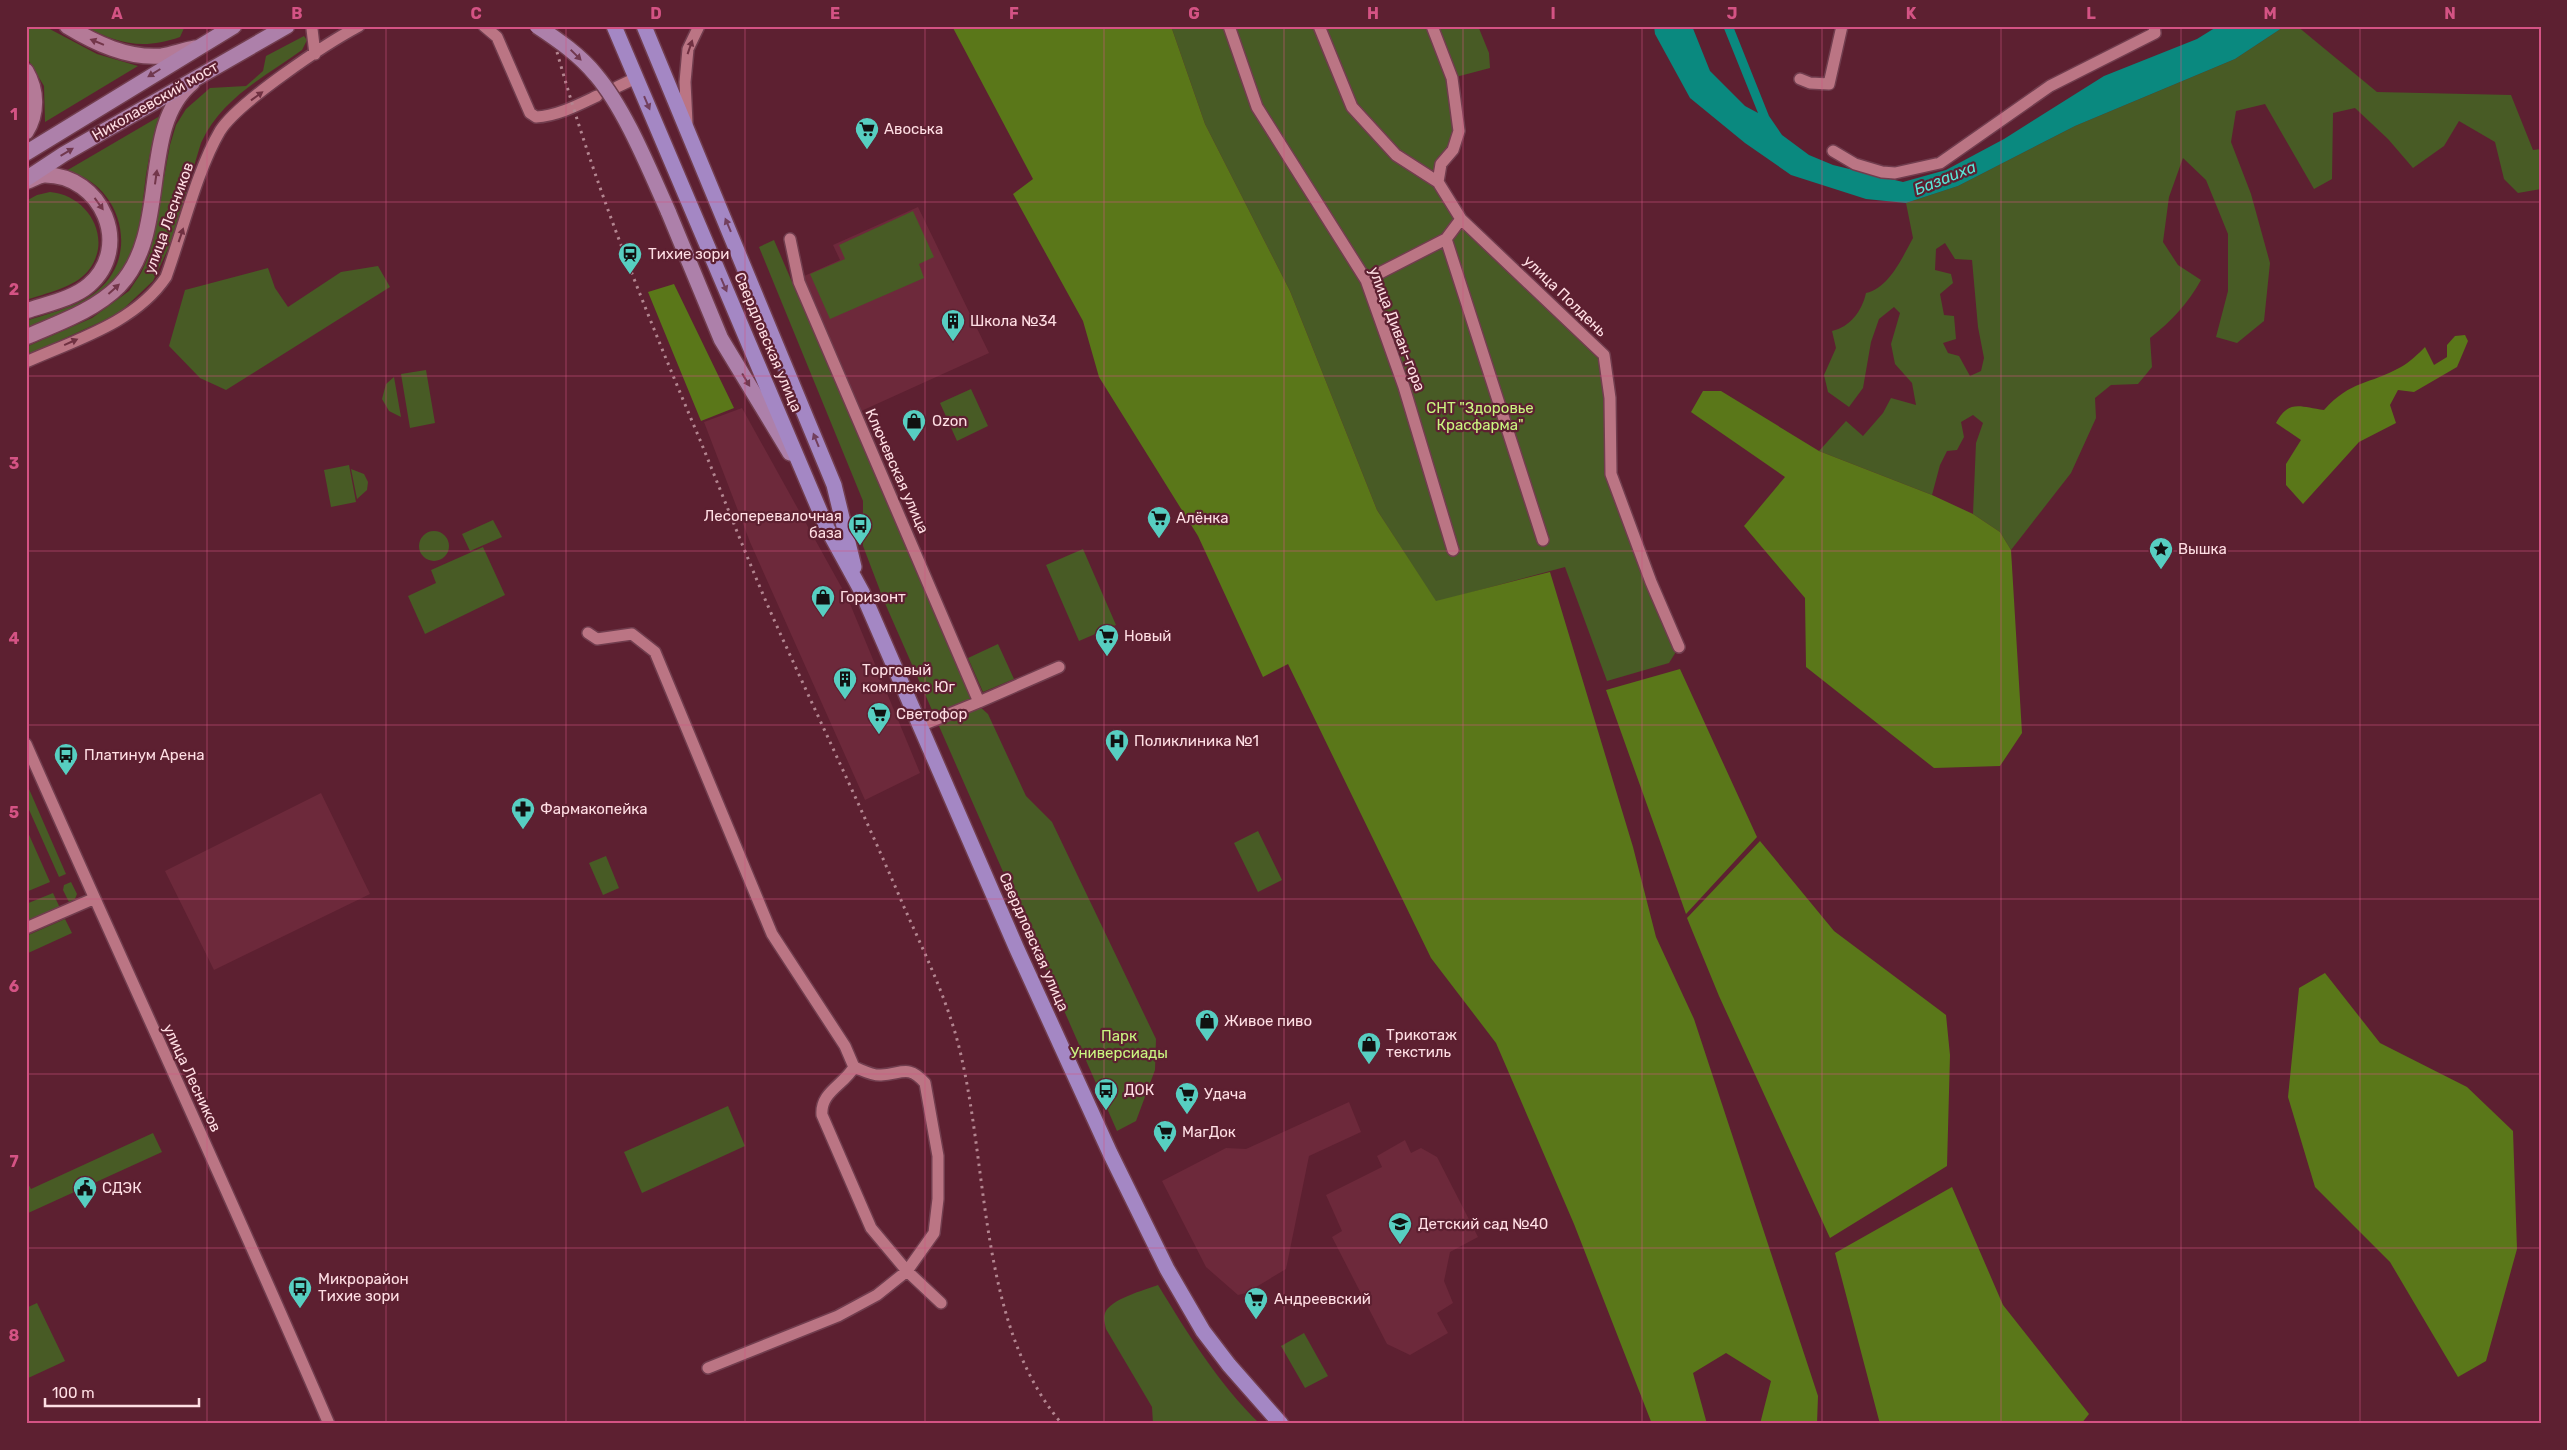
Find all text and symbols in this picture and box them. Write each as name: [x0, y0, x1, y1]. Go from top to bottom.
text: A: [111, 4, 123, 23]
text: B: [291, 4, 303, 23]
text: C: [470, 4, 482, 23]
text: D: [650, 4, 662, 23]
text: E: [830, 4, 840, 23]
text: F: [1009, 4, 1019, 23]
text: G: [1188, 4, 1200, 23]
text: H: [1367, 4, 1379, 23]
text: I: [1550, 4, 1556, 23]
text: J: [1727, 4, 1737, 23]
text: K: [1906, 4, 1917, 23]
text: L: [2086, 4, 2096, 23]
text: M: [2263, 4, 2277, 23]
text: N: [2444, 4, 2456, 23]
one-way arrow: [90, 38, 104, 46]
one-way arrow: [687, 39, 695, 54]
one-way arrow: [570, 49, 582, 61]
street label: Николаевский мост: [89, 57, 222, 145]
one-way arrow: [147, 69, 161, 78]
one-way arrow: [250, 91, 264, 101]
one-way arrow: [643, 96, 651, 110]
text: 1: [10, 105, 18, 124]
supermarket icon: Авоська: [854, 116, 880, 150]
place label: Авоська: [884, 120, 943, 138]
one-way arrow: [61, 148, 74, 157]
water label: Базаиха: [1911, 157, 1979, 199]
street label: улица Лесников: [141, 160, 197, 276]
one-way arrow: [153, 169, 161, 185]
one-way arrow: [94, 197, 104, 211]
one-way arrow: [723, 218, 731, 232]
one-way arrow: [177, 227, 185, 242]
station icon: Тихие зори: [617, 241, 643, 275]
place label: Тихие зори: [648, 245, 729, 263]
street label: улица Полдень: [1520, 252, 1611, 341]
street label: улица Диван-гора: [1365, 264, 1429, 394]
street label: Свердловская улица: [730, 269, 806, 415]
one-way arrow: [721, 278, 729, 292]
text: 2: [9, 280, 19, 299]
one-way arrow: [108, 283, 120, 295]
building icon: Школа №34: [940, 308, 966, 342]
place label: Школа №34: [970, 312, 1057, 330]
one-way arrow: [64, 338, 78, 346]
one-way arrow: [742, 374, 751, 387]
park label: СНТ "Здоровье Красфарма": [1426, 399, 1534, 434]
street label: Ключевская улица: [861, 406, 933, 536]
shop icon: Ozon: [901, 408, 927, 442]
place label: Ozon: [932, 412, 967, 430]
one-way arrow: [811, 433, 819, 447]
text: 3: [9, 454, 19, 473]
supermarket icon: Алёнка: [1146, 505, 1172, 539]
place label: Лесоперевалочная база: [704, 507, 842, 542]
place label: Алёнка: [1176, 509, 1229, 527]
bus stop icon: Лесоперевалочная база: [847, 512, 873, 546]
place icon: Вышка: [2148, 536, 2174, 570]
place label: Вышка: [2178, 540, 2227, 558]
shop icon: Горизонт: [810, 584, 836, 618]
place label: Горизонт: [840, 588, 906, 606]
supermarket icon: Новый: [1094, 623, 1120, 657]
place label: Новый: [1124, 627, 1172, 645]
text: 4: [9, 629, 20, 648]
place label: Торговый комплекс Юг: [862, 661, 955, 696]
building icon: Торговый комплекс Юг: [832, 666, 858, 700]
supermarket icon: Светофор: [866, 701, 892, 735]
place label: Светофор: [896, 705, 967, 723]
hospital icon: Поликлиника №1: [1104, 728, 1130, 762]
place label: Поликлиника №1: [1134, 732, 1259, 750]
bus stop icon: Платинум Арена: [53, 742, 79, 776]
place label: Платинум Арена: [84, 746, 205, 764]
pharmacy icon: Фармакопейка: [510, 796, 536, 830]
place label: Фармакопейка: [540, 800, 648, 818]
text: 5: [9, 803, 19, 822]
street label: Свердловская улица: [995, 870, 1073, 1014]
text: 6: [9, 977, 19, 996]
shop icon: Живое пиво: [1194, 1008, 1220, 1042]
place label: Живое пиво: [1224, 1012, 1312, 1030]
street label: улица Лесников: [159, 1021, 225, 1135]
place label: Трикотаж текстиль: [1386, 1026, 1457, 1061]
park label: Парк Универсиады: [1070, 1027, 1168, 1062]
shop icon: Трикотаж текстиль: [1356, 1031, 1382, 1065]
bus stop icon: ДОК: [1093, 1077, 1119, 1111]
place label: ДОК: [1124, 1081, 1155, 1099]
supermarket icon: Удача: [1174, 1081, 1200, 1115]
place label: Удача: [1204, 1085, 1247, 1103]
supermarket icon: МагДок: [1152, 1119, 1178, 1153]
place label: МагДок: [1182, 1123, 1236, 1141]
text: 7: [9, 1152, 19, 1171]
public building icon: СДЭК: [72, 1175, 98, 1209]
place label: СДЭК: [102, 1179, 142, 1197]
school or university icon: Детский сад №40: [1387, 1211, 1413, 1245]
place label: Детский сад №40: [1418, 1215, 1548, 1233]
place label: Микрорайон Тихие зори: [318, 1270, 409, 1305]
bus stop icon: Микрорайон Тихие зори: [287, 1275, 313, 1309]
supermarket icon: Андреевский: [1243, 1286, 1269, 1320]
place label: Андреевский: [1274, 1290, 1371, 1308]
text: 8: [9, 1326, 20, 1345]
scale bar: [45, 1375, 199, 1407]
text: 100 m: [52, 1384, 94, 1402]

